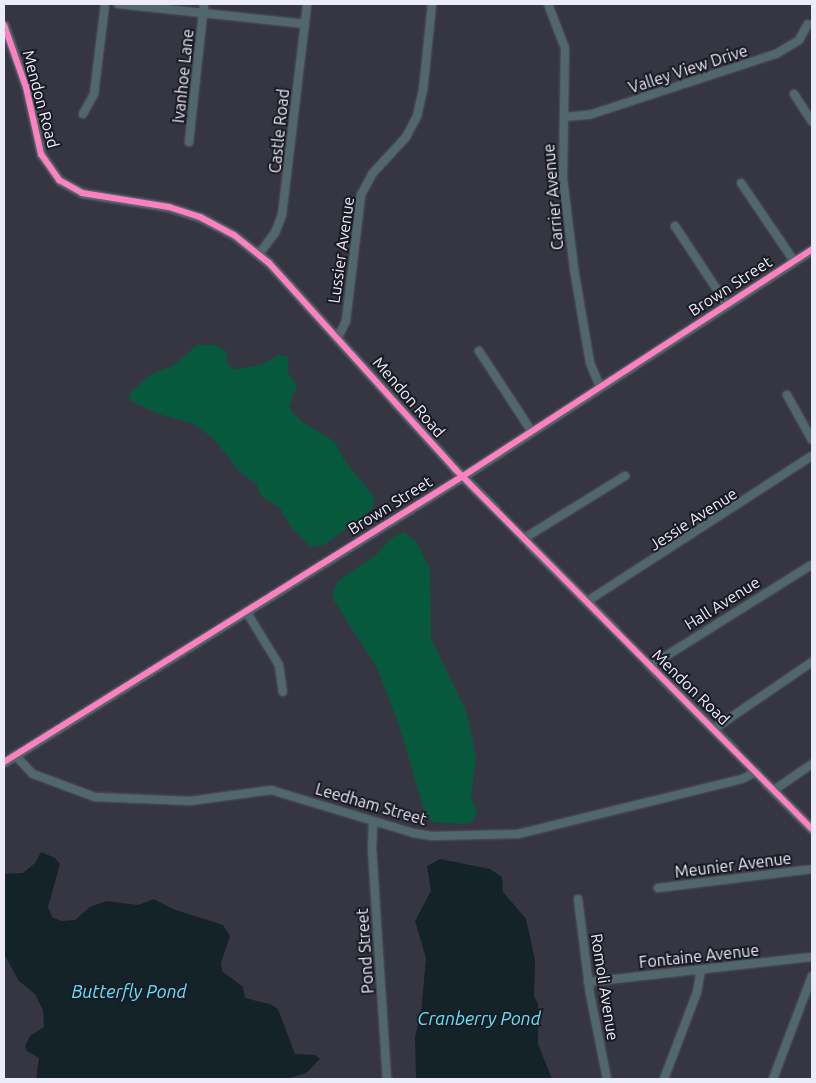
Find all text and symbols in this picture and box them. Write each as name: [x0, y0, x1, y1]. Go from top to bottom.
street label: Ivanhoe Lane: [169, 28, 197, 124]
street label: Valley View Drive: [626, 41, 750, 97]
street label: Mendon Road: [19, 48, 63, 150]
street label: Castle Road: [265, 88, 293, 174]
street label: Carrier Avenue: [539, 143, 567, 251]
street label: Lussier Avenue: [324, 195, 358, 305]
street label: Brown Street: [685, 252, 775, 320]
street label: Mendon Road: [369, 353, 449, 441]
street label: Brown Street: [344, 472, 436, 538]
street label: Jessie Avenue: [645, 483, 741, 555]
street label: Hall Avenue: [681, 572, 763, 634]
street label: Mendon Road: [648, 645, 734, 729]
street label: Leedham Street: [313, 779, 429, 829]
street label: Meunier Avenue: [674, 848, 792, 882]
street label: Pond Street: [352, 908, 378, 994]
street label: Romoli Avenue: [587, 932, 623, 1042]
street label: Fontaine Avenue: [638, 940, 760, 972]
water label: Butterfly Pond: [72, 980, 186, 1002]
water label: Cranberry Pond: [417, 1007, 541, 1029]

